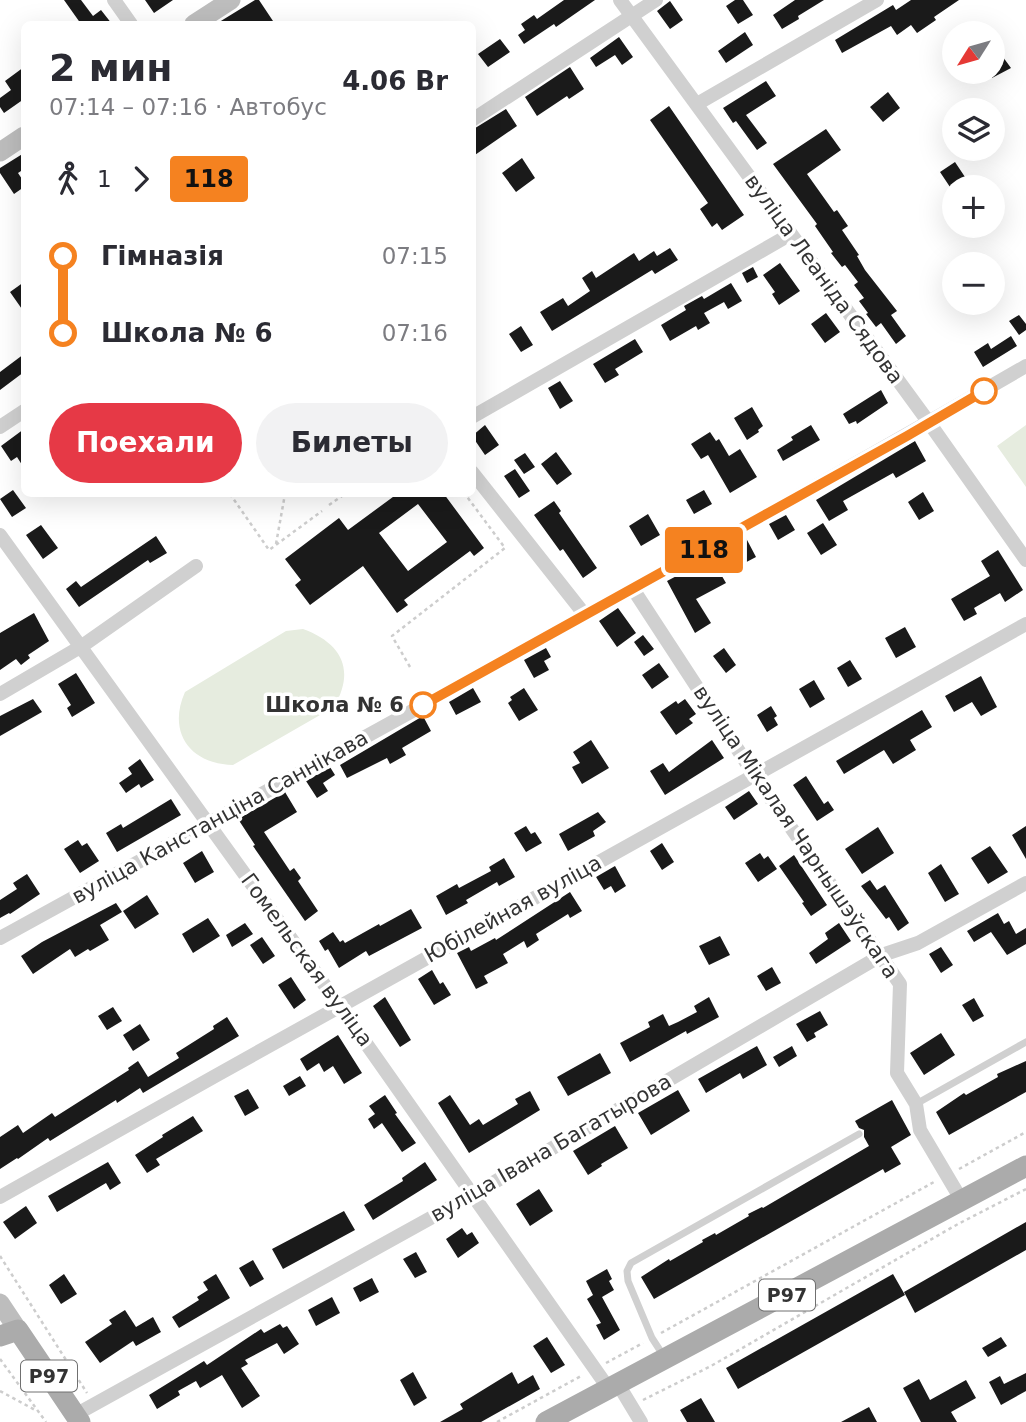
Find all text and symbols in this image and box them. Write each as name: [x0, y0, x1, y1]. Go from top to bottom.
north arrow: [942, 21, 1004, 84]
map controls: [942, 21, 1005, 315]
text: 2 мин: [49, 46, 173, 90]
text: 4.06 Br: [342, 66, 448, 96]
text: 07:14 – 07:16 · Автобус: [49, 94, 327, 120]
button: layers: [942, 98, 1005, 161]
icon: walk: [49, 160, 87, 198]
icon: forward: [122, 160, 160, 198]
text: 118: [184, 165, 234, 193]
text: 1: [97, 166, 112, 192]
street label: вуліца Леаніда Сядова: [740, 170, 908, 388]
button: +: [942, 175, 1005, 238]
text: Гімназія: [101, 241, 224, 271]
text: 07:15: [382, 243, 448, 269]
button: −: [942, 252, 1005, 315]
text: Школа № 6: [101, 318, 273, 348]
text: 07:16: [382, 320, 448, 346]
unlabelled marker: [971, 378, 997, 404]
button: Поехали: [49, 403, 242, 483]
button: Билеты: [256, 403, 448, 483]
line badge: 118: [664, 527, 744, 573]
text: 118: [679, 536, 729, 564]
street label: вуліца Мікалая Чарнышэўскага: [689, 681, 903, 983]
marker: Школа № 6: [410, 692, 436, 718]
place label: Школа № 6: [265, 693, 404, 717]
street label: вуліца Канстанціна Саннікава: [68, 725, 372, 909]
street label: Юбілейная вуліца: [420, 850, 606, 968]
street label: Гомельская вуліца: [236, 869, 378, 1051]
street label: вуліца Івана Багатырова: [426, 1069, 676, 1227]
road number: Р97: [759, 1280, 815, 1310]
road number: Р97: [21, 1360, 77, 1392]

